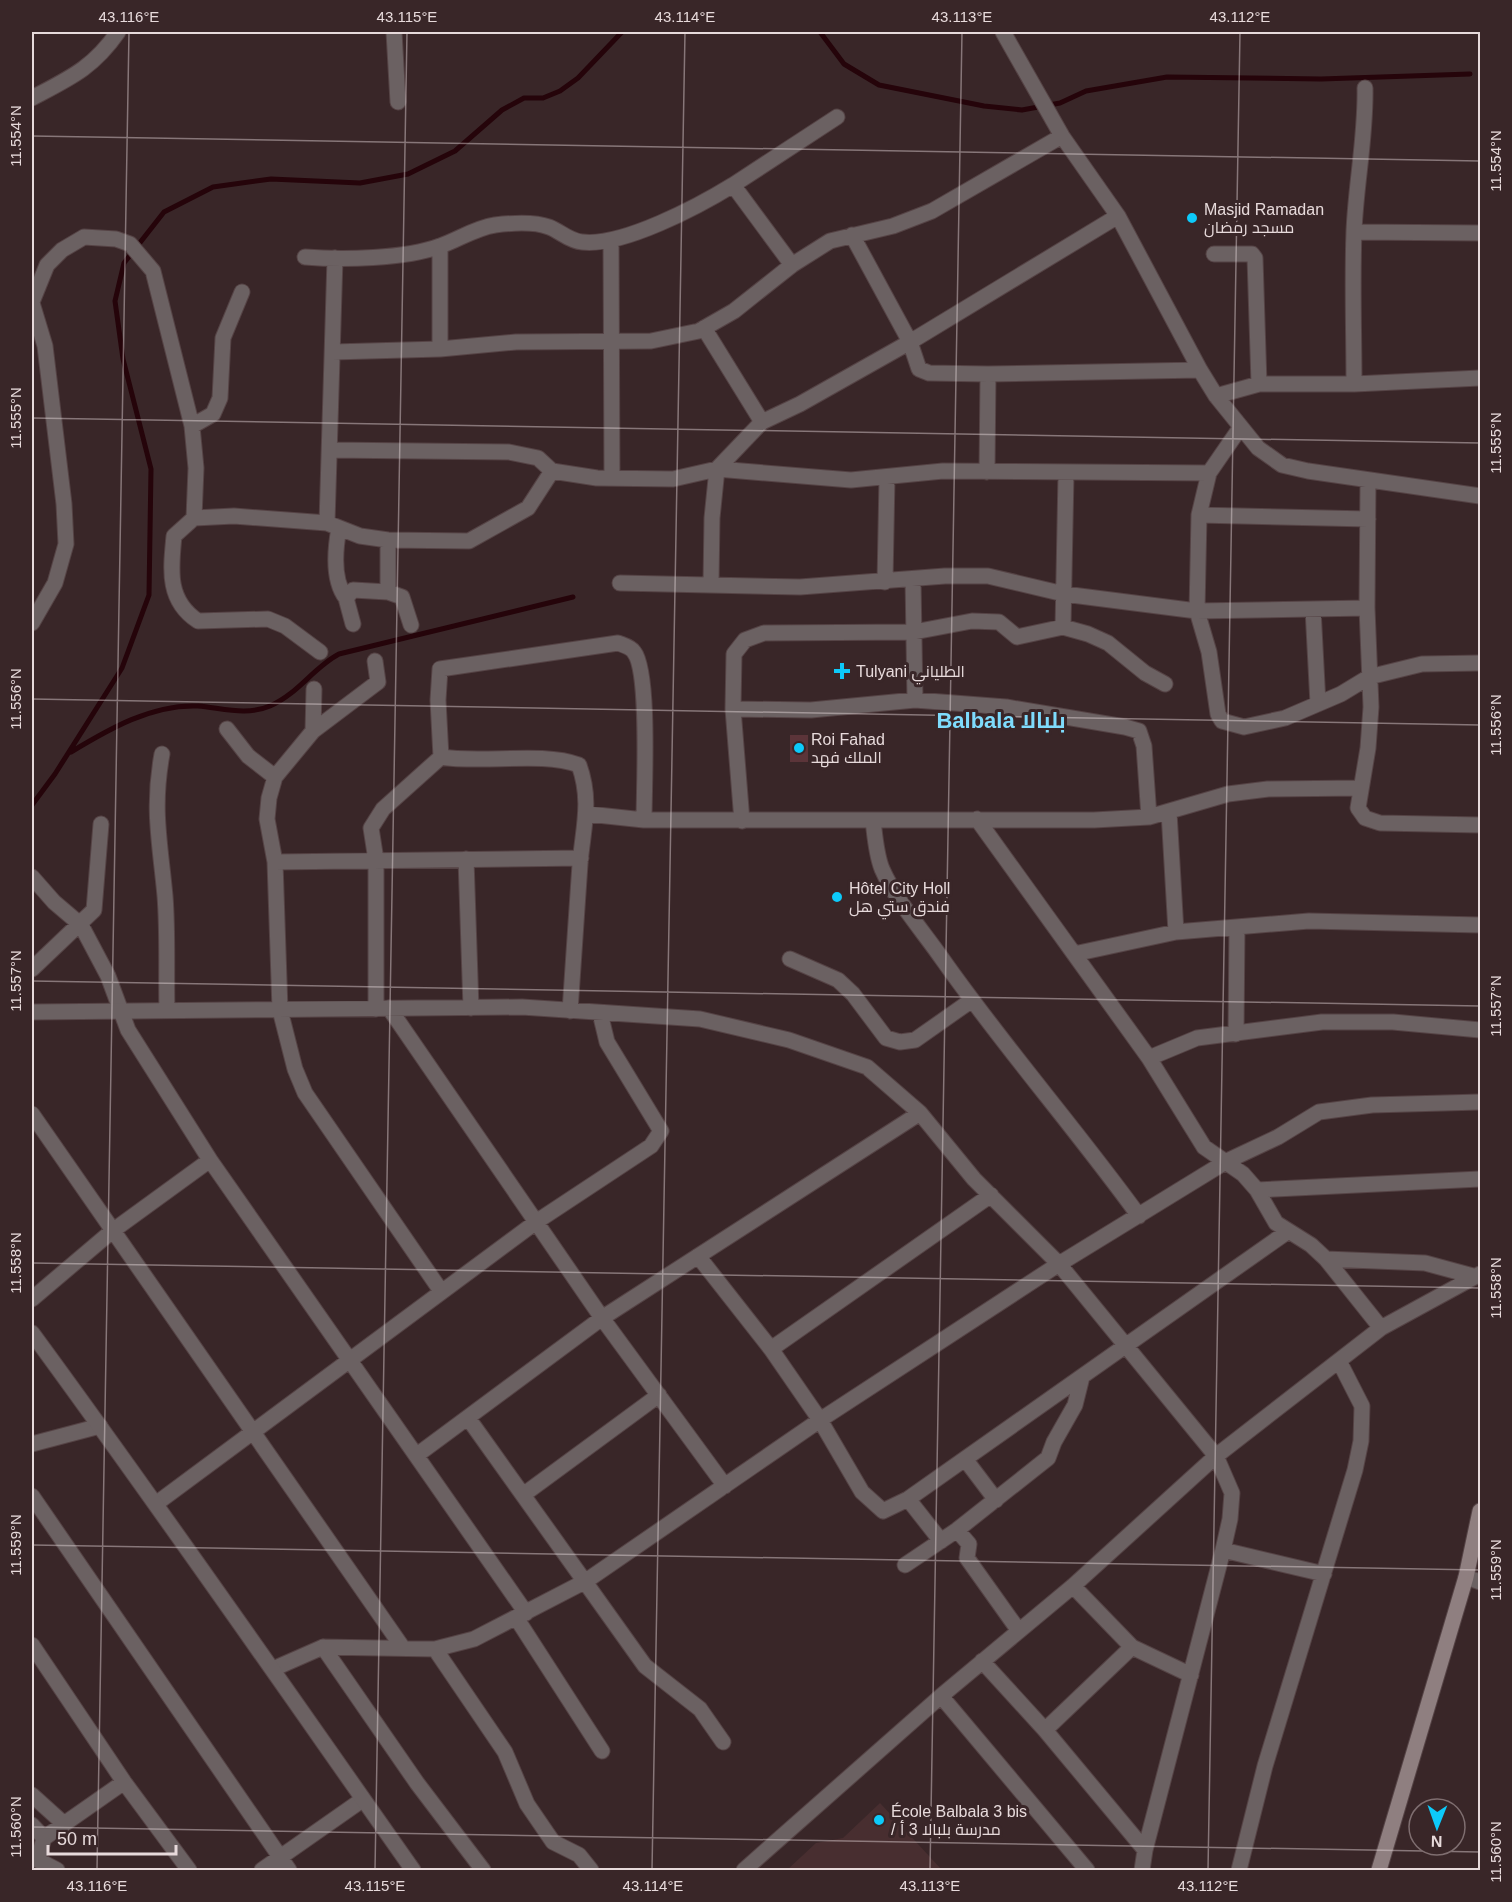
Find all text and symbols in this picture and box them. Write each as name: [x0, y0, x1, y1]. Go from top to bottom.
text: 43.116°E: [99, 8, 159, 25]
text: 43.115°E: [377, 8, 437, 25]
text: 43.114°E: [655, 8, 715, 25]
text: 43.113°E: [932, 8, 992, 25]
text: 43.112°E: [1210, 8, 1270, 25]
text: 11.554°N: [7, 105, 24, 167]
text: 11.554°N: [1487, 130, 1504, 192]
place label: Masjid Ramadan مسجد رمضان: [1204, 201, 1324, 238]
marker: Masjid Ramadan مسجد رمضان: [1185, 211, 1199, 225]
text: 11.555°N: [7, 387, 24, 449]
text: 11.555°N: [1487, 412, 1504, 474]
marker: Tulyani الطلياني: [833, 662, 851, 680]
place label: Tulyani الطلياني: [856, 663, 965, 685]
text: 11.556°N: [7, 668, 24, 730]
text: 11.556°N: [1487, 694, 1504, 756]
district label: Balbala بلبالا: [936, 708, 1066, 733]
place label: Roi Fahad الملك فهد: [811, 731, 885, 768]
marker: Roi Fahad الملك فهد: [792, 741, 806, 755]
place label: Hôtel City Holl فندق ستي هل: [849, 880, 950, 920]
marker: Hôtel City Holl فندق ستي هل: [830, 890, 844, 904]
text: 11.557°N: [7, 950, 24, 1012]
text: 11.557°N: [1487, 975, 1504, 1037]
text: 11.558°N: [7, 1232, 24, 1294]
text: 11.558°N: [1487, 1257, 1504, 1319]
text: 11.559°N: [7, 1514, 24, 1576]
text: 11.559°N: [1487, 1539, 1504, 1601]
text: 11.560°N: [7, 1796, 24, 1858]
north arrow: [1407, 1797, 1467, 1857]
place label: École Balbala 3 bis / مدرسة بلبالا 3 أ: [891, 1802, 1027, 1839]
marker: École Balbala 3 bis / مدرسة بلبالا 3 أ: [872, 1813, 886, 1827]
scale bar: [48, 1818, 176, 1856]
text: 11.560°N: [1487, 1821, 1504, 1883]
text: 50 m: [57, 1829, 97, 1849]
text: N: [1431, 1833, 1443, 1850]
text: 43.116°E: [67, 1877, 127, 1894]
text: 43.115°E: [345, 1877, 405, 1894]
text: 43.114°E: [623, 1877, 683, 1894]
text: 43.113°E: [900, 1877, 960, 1894]
text: 43.112°E: [1178, 1877, 1238, 1894]

